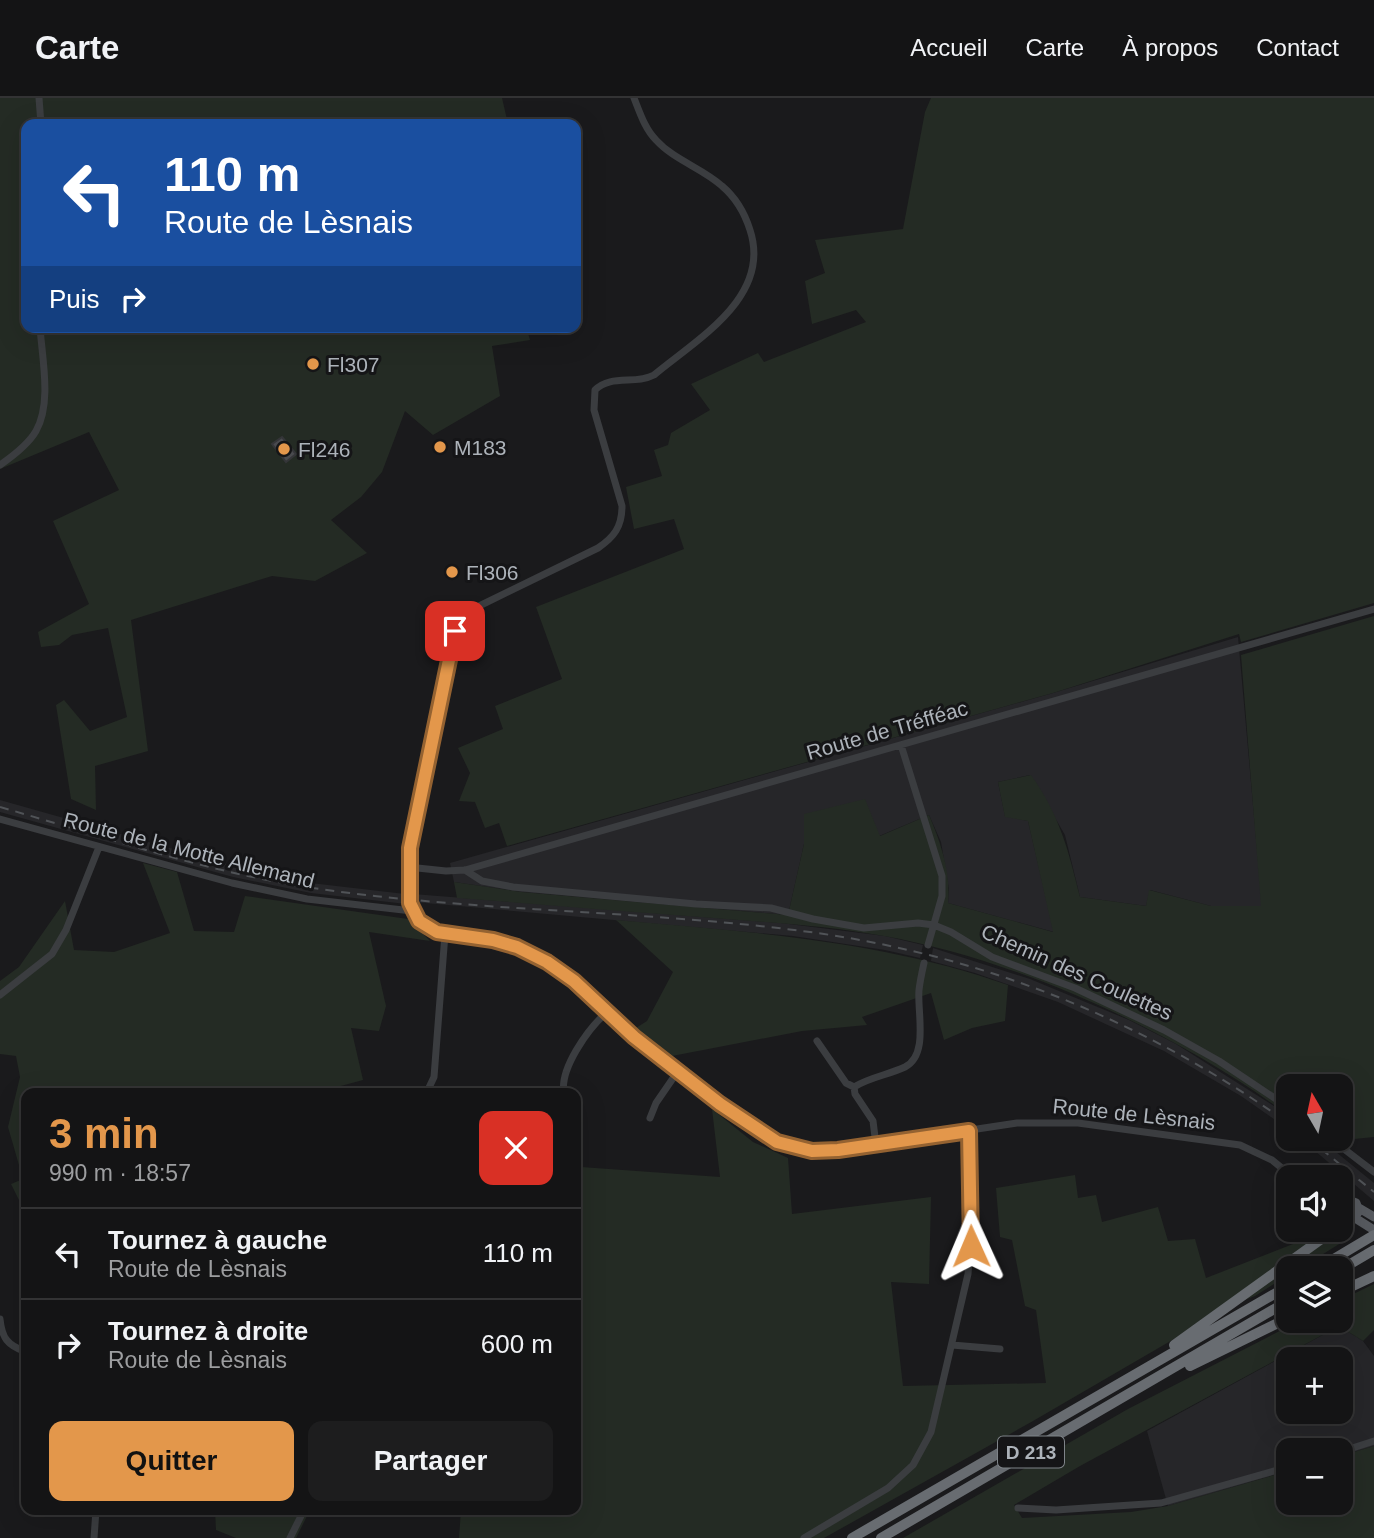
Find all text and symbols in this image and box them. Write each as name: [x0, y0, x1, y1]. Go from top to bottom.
text: Carte: [35, 29, 119, 66]
text: Accueil: [910, 34, 988, 61]
text: Carte: [1026, 34, 1084, 61]
text: À propos: [1122, 34, 1218, 61]
text: Contact: [1256, 34, 1339, 61]
icon: left: [49, 147, 140, 238]
text: 110 m: [164, 147, 300, 201]
text: Route de Lèsnais: [164, 204, 413, 240]
icon: right: [114, 280, 152, 318]
text: Puis: [49, 284, 100, 314]
place label: Fl307: [327, 353, 380, 376]
marker: Fl307: [305, 356, 321, 372]
place label: M183: [454, 436, 507, 459]
place label: Fl246: [298, 438, 351, 461]
marker: M183: [432, 439, 448, 455]
marker: Fl246: [276, 441, 292, 457]
place label: Fl306: [466, 561, 519, 584]
marker: Fl306: [444, 564, 460, 580]
pin: [425, 601, 485, 661]
icon: arrive: [436, 612, 474, 650]
street label: Route de Tréfféac: [804, 696, 970, 764]
street label: Route de la Motte Allemand: [61, 808, 317, 892]
street label: Chemin des Coulettes: [978, 919, 1176, 1025]
north arrow: [1276, 1074, 1353, 1152]
map controls: [1276, 1074, 1353, 1515]
street label: Route de Lèsnais: [1052, 1094, 1216, 1134]
text: 3 min: [49, 1110, 159, 1157]
button: close: [479, 1111, 553, 1185]
text: 990 m · 18:57: [49, 1160, 191, 1186]
button: sound: [1276, 1165, 1353, 1242]
position arrow: [934, 1209, 1008, 1283]
text: Tournez à gauche: [108, 1225, 327, 1255]
icon: left: [49, 1235, 87, 1273]
text: 110 m: [483, 1238, 553, 1268]
text: Route de Lèsnais: [108, 1256, 287, 1282]
button: layers: [1276, 1256, 1353, 1333]
text: Tournez à droite: [108, 1316, 308, 1346]
icon: right: [49, 1326, 87, 1364]
text: 600 m: [481, 1329, 553, 1359]
text: Route de Lèsnais: [108, 1347, 287, 1373]
button: +: [1276, 1347, 1353, 1424]
button: Quitter: [49, 1421, 294, 1501]
button: Partager: [308, 1421, 553, 1501]
road number: D 213: [998, 1436, 1064, 1468]
button: −: [1276, 1438, 1353, 1515]

